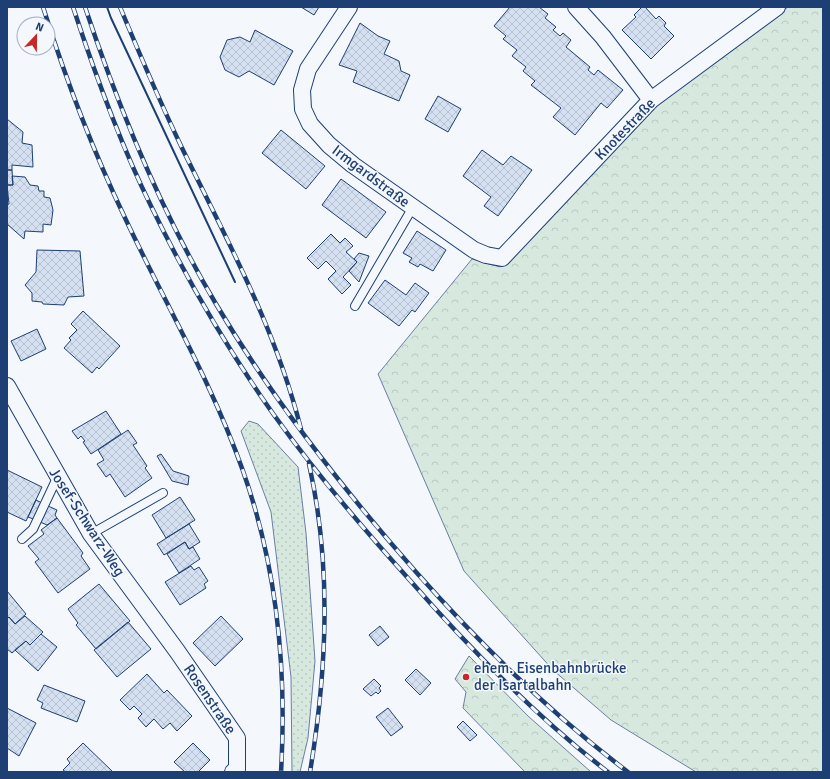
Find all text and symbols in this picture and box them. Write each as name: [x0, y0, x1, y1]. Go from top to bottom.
north arrow: [16, 16, 56, 56]
text: N: [34, 20, 46, 35]
street label: Knotestraße: [591, 94, 659, 164]
street label: Irmgardstraße: [329, 141, 413, 211]
street label: Josef-Schwarz-Weg: [45, 464, 129, 580]
place label: ehem. Eisenbahnbrücke der Isartalbahn: [474, 659, 626, 694]
street label: Rosenstraße: [180, 661, 240, 737]
marker: ehem. Eisenbahnbrücke der Isartalbahn: [461, 672, 471, 682]

